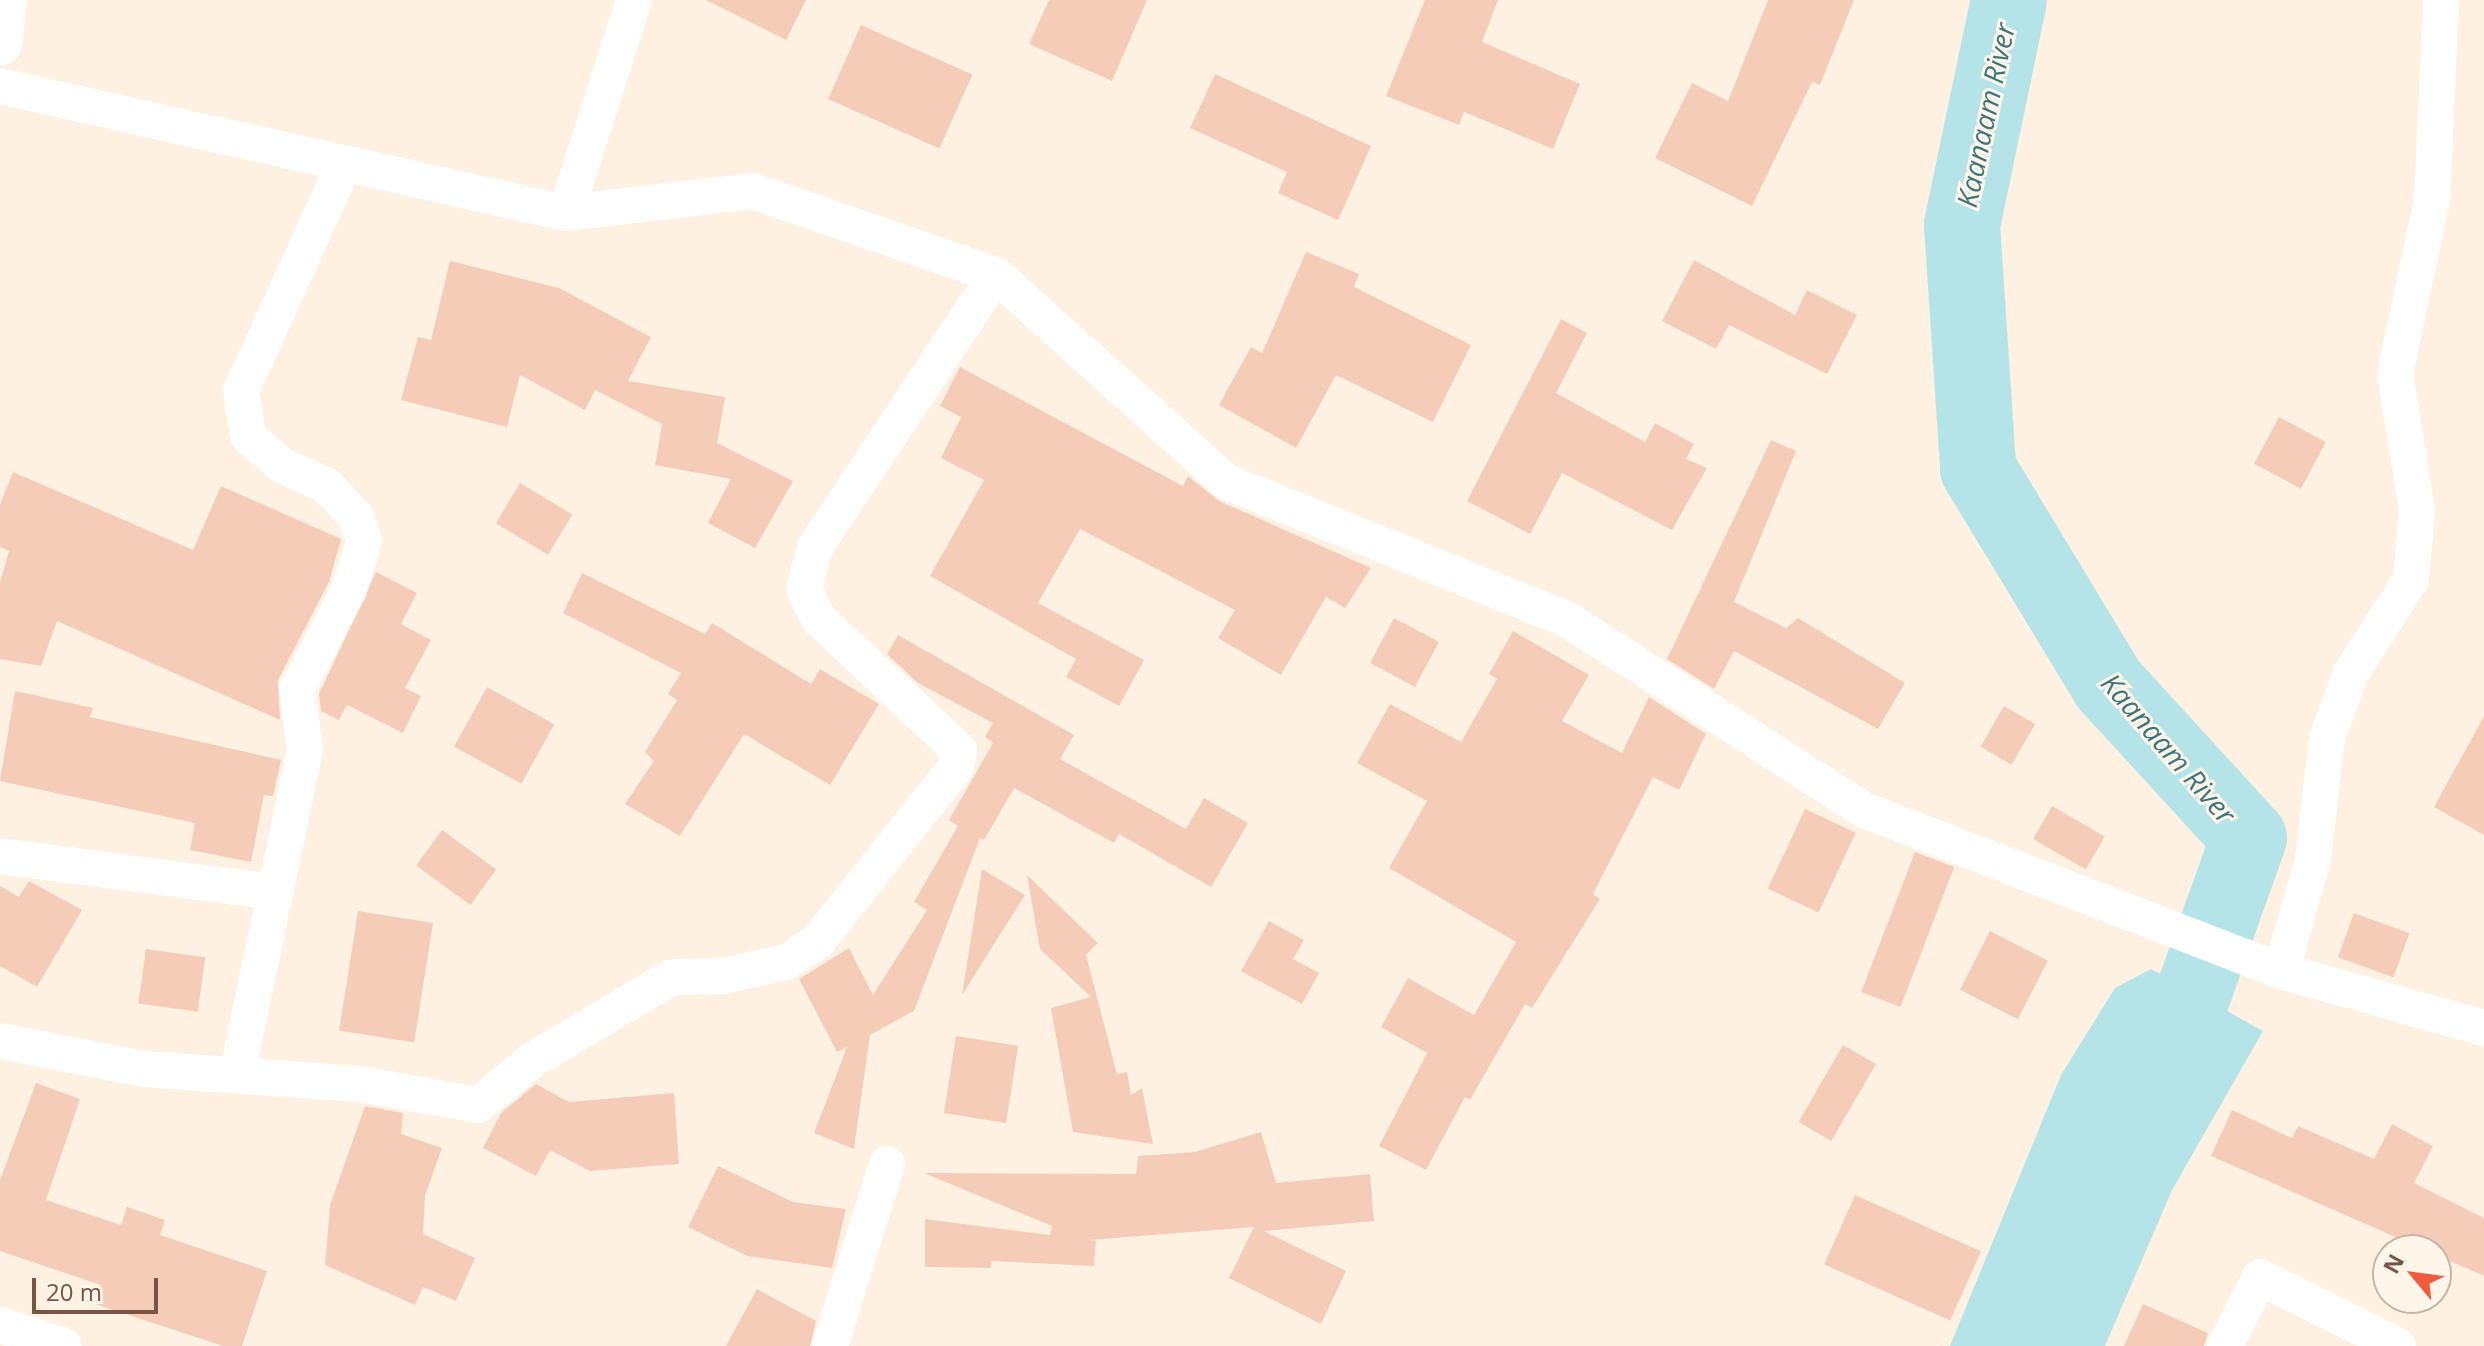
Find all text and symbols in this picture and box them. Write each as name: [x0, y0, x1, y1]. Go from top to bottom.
water label: Kaanaam River: [1949, 20, 2021, 210]
water label: Kaanaam River: [2095, 666, 2243, 830]
north arrow: [2372, 1234, 2452, 1314]
text: N: [2375, 1248, 2410, 1278]
scale bar: [36, 1262, 162, 1312]
text: 20 m: [46, 1275, 102, 1308]

